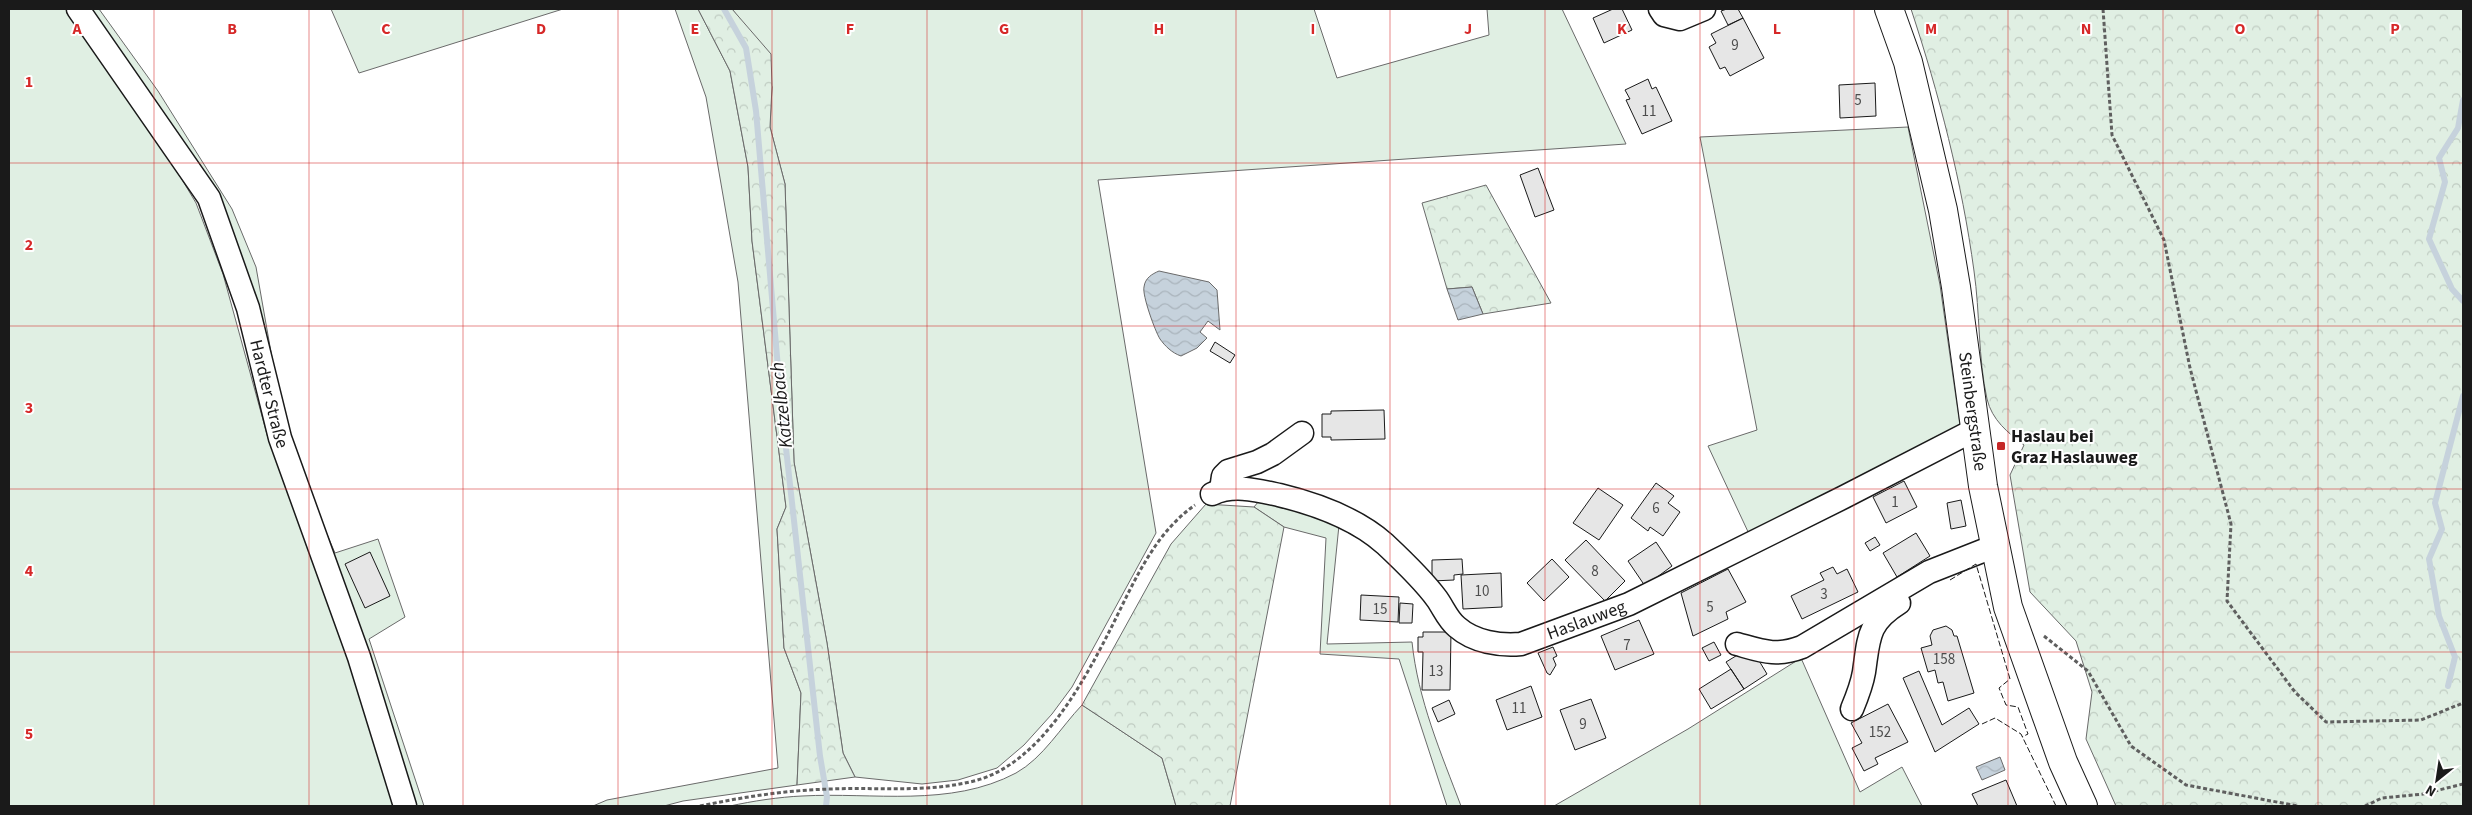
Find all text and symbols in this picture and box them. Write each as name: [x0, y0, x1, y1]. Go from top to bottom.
text: A: [71, 18, 82, 40]
text: B: [227, 18, 237, 40]
text: C: [381, 18, 391, 40]
text: D: [536, 18, 546, 40]
text: E: [691, 18, 699, 40]
text: F: [846, 18, 854, 40]
text: G: [999, 18, 1009, 40]
text: H: [1154, 18, 1164, 40]
text: I: [1311, 18, 1315, 40]
text: J: [1464, 18, 1472, 40]
text: K: [1617, 18, 1627, 40]
text: L: [1773, 18, 1781, 40]
text: M: [1925, 18, 1937, 40]
text: N: [2081, 18, 2091, 40]
text: O: [2235, 18, 2246, 40]
text: P: [2390, 18, 2400, 40]
house number: 9: [1731, 35, 1739, 56]
text: 1: [25, 71, 33, 93]
house number: 5: [1854, 90, 1862, 111]
house number: 11: [1642, 101, 1656, 122]
text: 2: [25, 234, 33, 256]
street label: Hardter Straße: [244, 337, 295, 452]
street label: Steinbergstraße: [1952, 350, 1993, 472]
water label: Katzelbach: [764, 360, 800, 450]
text: 3: [25, 397, 33, 419]
place label: Haslau bei Graz Haslauweg: [2011, 424, 2138, 470]
marker: Haslau bei Graz Haslauweg: [1995, 440, 2007, 452]
house number: 1: [1891, 492, 1899, 513]
house number: 6: [1652, 498, 1660, 519]
text: 4: [25, 560, 34, 582]
house number: 8: [1591, 561, 1599, 582]
house number: 10: [1475, 581, 1489, 602]
house number: 3: [1820, 584, 1828, 605]
street label: Haslauweg: [1543, 594, 1629, 646]
house number: 5: [1706, 597, 1714, 618]
house number: 15: [1373, 599, 1387, 620]
house number: 7: [1623, 635, 1631, 656]
house number: 158: [1933, 649, 1955, 670]
house number: 13: [1429, 661, 1443, 682]
house number: 11: [1512, 698, 1526, 719]
house number: 9: [1579, 714, 1587, 735]
house number: 152: [1869, 722, 1891, 743]
text: 5: [25, 723, 33, 745]
north arrow: [2412, 755, 2462, 805]
text: N: [2422, 779, 2440, 801]

